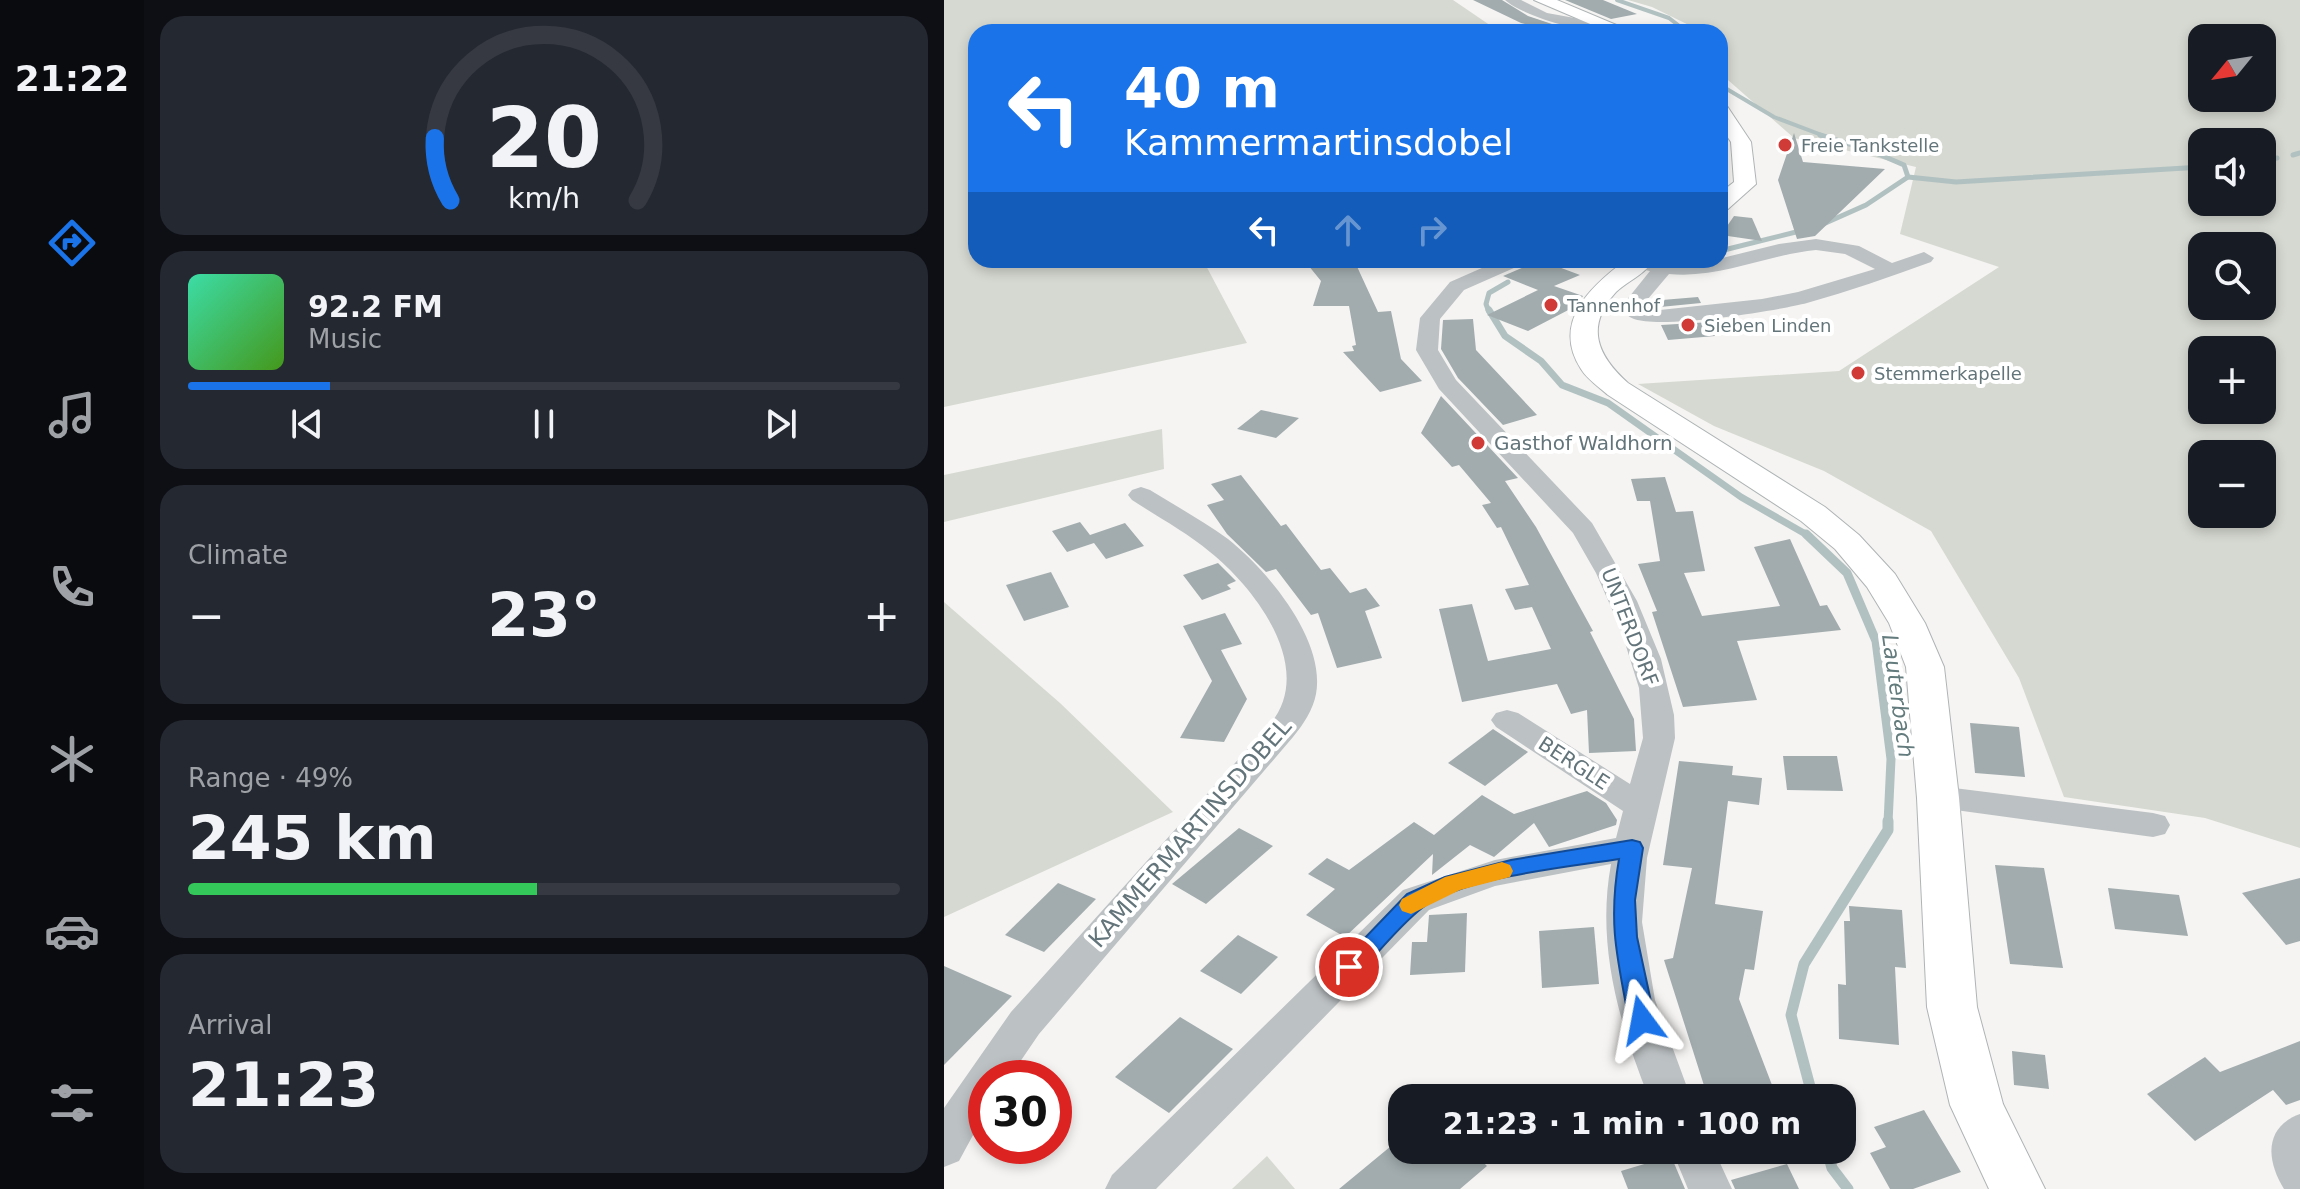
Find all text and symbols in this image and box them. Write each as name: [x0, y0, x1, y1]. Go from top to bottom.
north arrow: [2188, 24, 2276, 112]
map controls: [2188, 24, 2276, 528]
text: 40 m: [1124, 55, 1280, 120]
icon: left: [992, 56, 1096, 160]
text: 21:22: [15, 58, 129, 99]
text: 20: [486, 90, 602, 187]
text: Kammermartinsdobel: [1124, 122, 1513, 163]
button: sound: [2188, 128, 2276, 216]
place label: Freie Tankstelle: [1801, 135, 1939, 156]
marker: Freie Tankstelle: [1776, 136, 1794, 154]
text: km/h: [508, 181, 580, 215]
icon: left: [1242, 208, 1286, 252]
icon: ahead: [1326, 208, 1370, 252]
icon: right: [1410, 208, 1454, 252]
icon: directions: [44, 215, 100, 271]
button: search: [2188, 232, 2276, 320]
text: 92.2 FM: [308, 289, 443, 324]
place label: Tannenhof: [1566, 295, 1661, 316]
marker: Tannenhof: [1542, 296, 1560, 314]
place label: Sieben Linden: [1704, 315, 1831, 336]
marker: Sieben Linden: [1679, 316, 1697, 334]
text: Music: [308, 324, 382, 354]
button: +: [2188, 336, 2276, 424]
place label: Stemmerkapelle: [1874, 363, 2022, 384]
marker: Stemmerkapelle: [1849, 364, 1867, 382]
icon: music: [44, 387, 100, 443]
icon: previous: [285, 402, 329, 446]
icon: pause: [522, 402, 566, 446]
icon: next: [759, 402, 803, 446]
place label: Gasthof Waldhorn: [1494, 431, 1673, 455]
marker: Gasthof Waldhorn: [1469, 434, 1487, 452]
button: −: [2188, 440, 2276, 528]
text: Climate: [188, 540, 288, 570]
icon: phone: [44, 559, 100, 615]
street label: UNTERDORF: [1596, 564, 1664, 690]
text: 23°: [487, 580, 601, 650]
text: −: [188, 590, 225, 641]
text: +: [863, 590, 900, 641]
water label: Lauterbach: [1877, 633, 1919, 759]
street label: KAMMERMARTINSDOBEL: [1083, 712, 1298, 953]
icon: climate: [44, 731, 100, 787]
street label: BERGLE: [1534, 731, 1614, 795]
text: Range · 49%: [188, 763, 353, 793]
text: 245 km: [188, 803, 437, 873]
icon: car: [44, 903, 100, 959]
pin: [1315, 933, 1383, 1001]
icon: arrive: [1327, 945, 1371, 989]
position arrow: [1600, 978, 1684, 1062]
text: Arrival: [188, 1010, 272, 1040]
text: 21:23: [188, 1050, 379, 1120]
speed limit sign: 30: [968, 1060, 1072, 1164]
icon: filters: [44, 1075, 100, 1131]
text: 21:23 · 1 min · 100 m: [1443, 1106, 1801, 1141]

